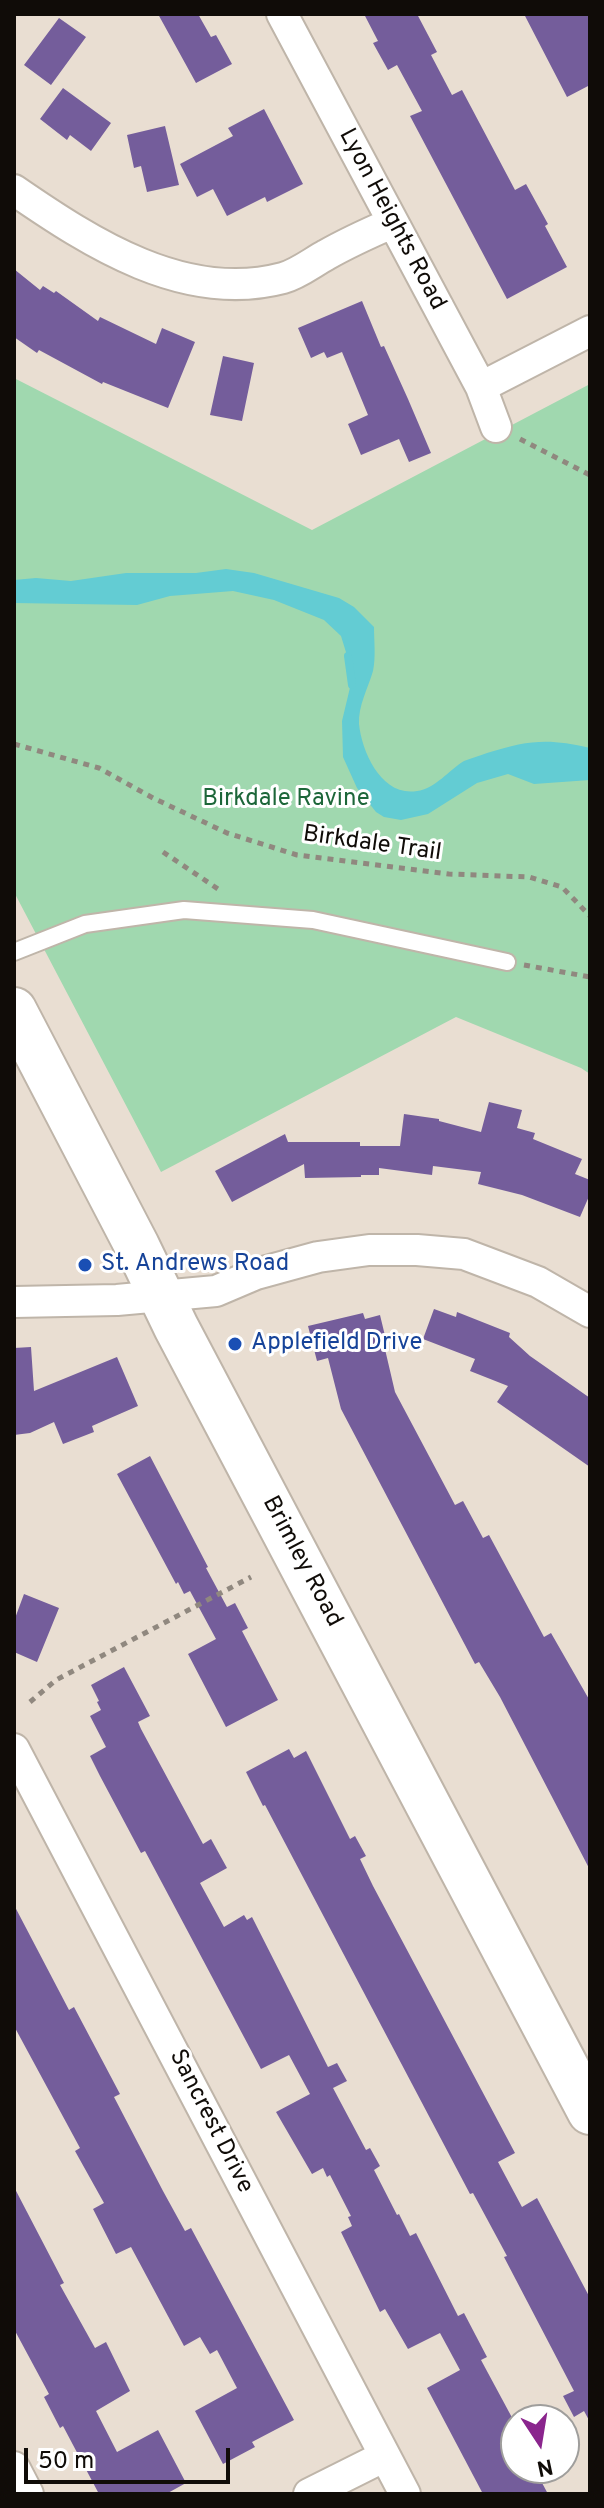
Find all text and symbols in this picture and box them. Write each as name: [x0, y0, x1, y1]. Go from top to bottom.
street label: Lyon Heights Road: [331, 124, 451, 316]
park label: Birkdale Ravine: [202, 786, 370, 814]
street label: Birkdale Trail: [301, 821, 443, 869]
place label: St. Andrews Road: [101, 1251, 289, 1279]
marker: St. Andrews Road: [76, 1256, 94, 1274]
place label: Applefield Drive: [251, 1330, 422, 1358]
marker: Applefield Drive: [226, 1335, 244, 1353]
street label: Brimley Road: [254, 1492, 348, 1632]
street label: Sancrest Drive: [161, 2045, 259, 2199]
north arrow: [500, 2404, 580, 2484]
scale bar: [28, 2432, 234, 2482]
text: 50 m: [38, 2447, 94, 2477]
text: N: [534, 2451, 555, 2481]

